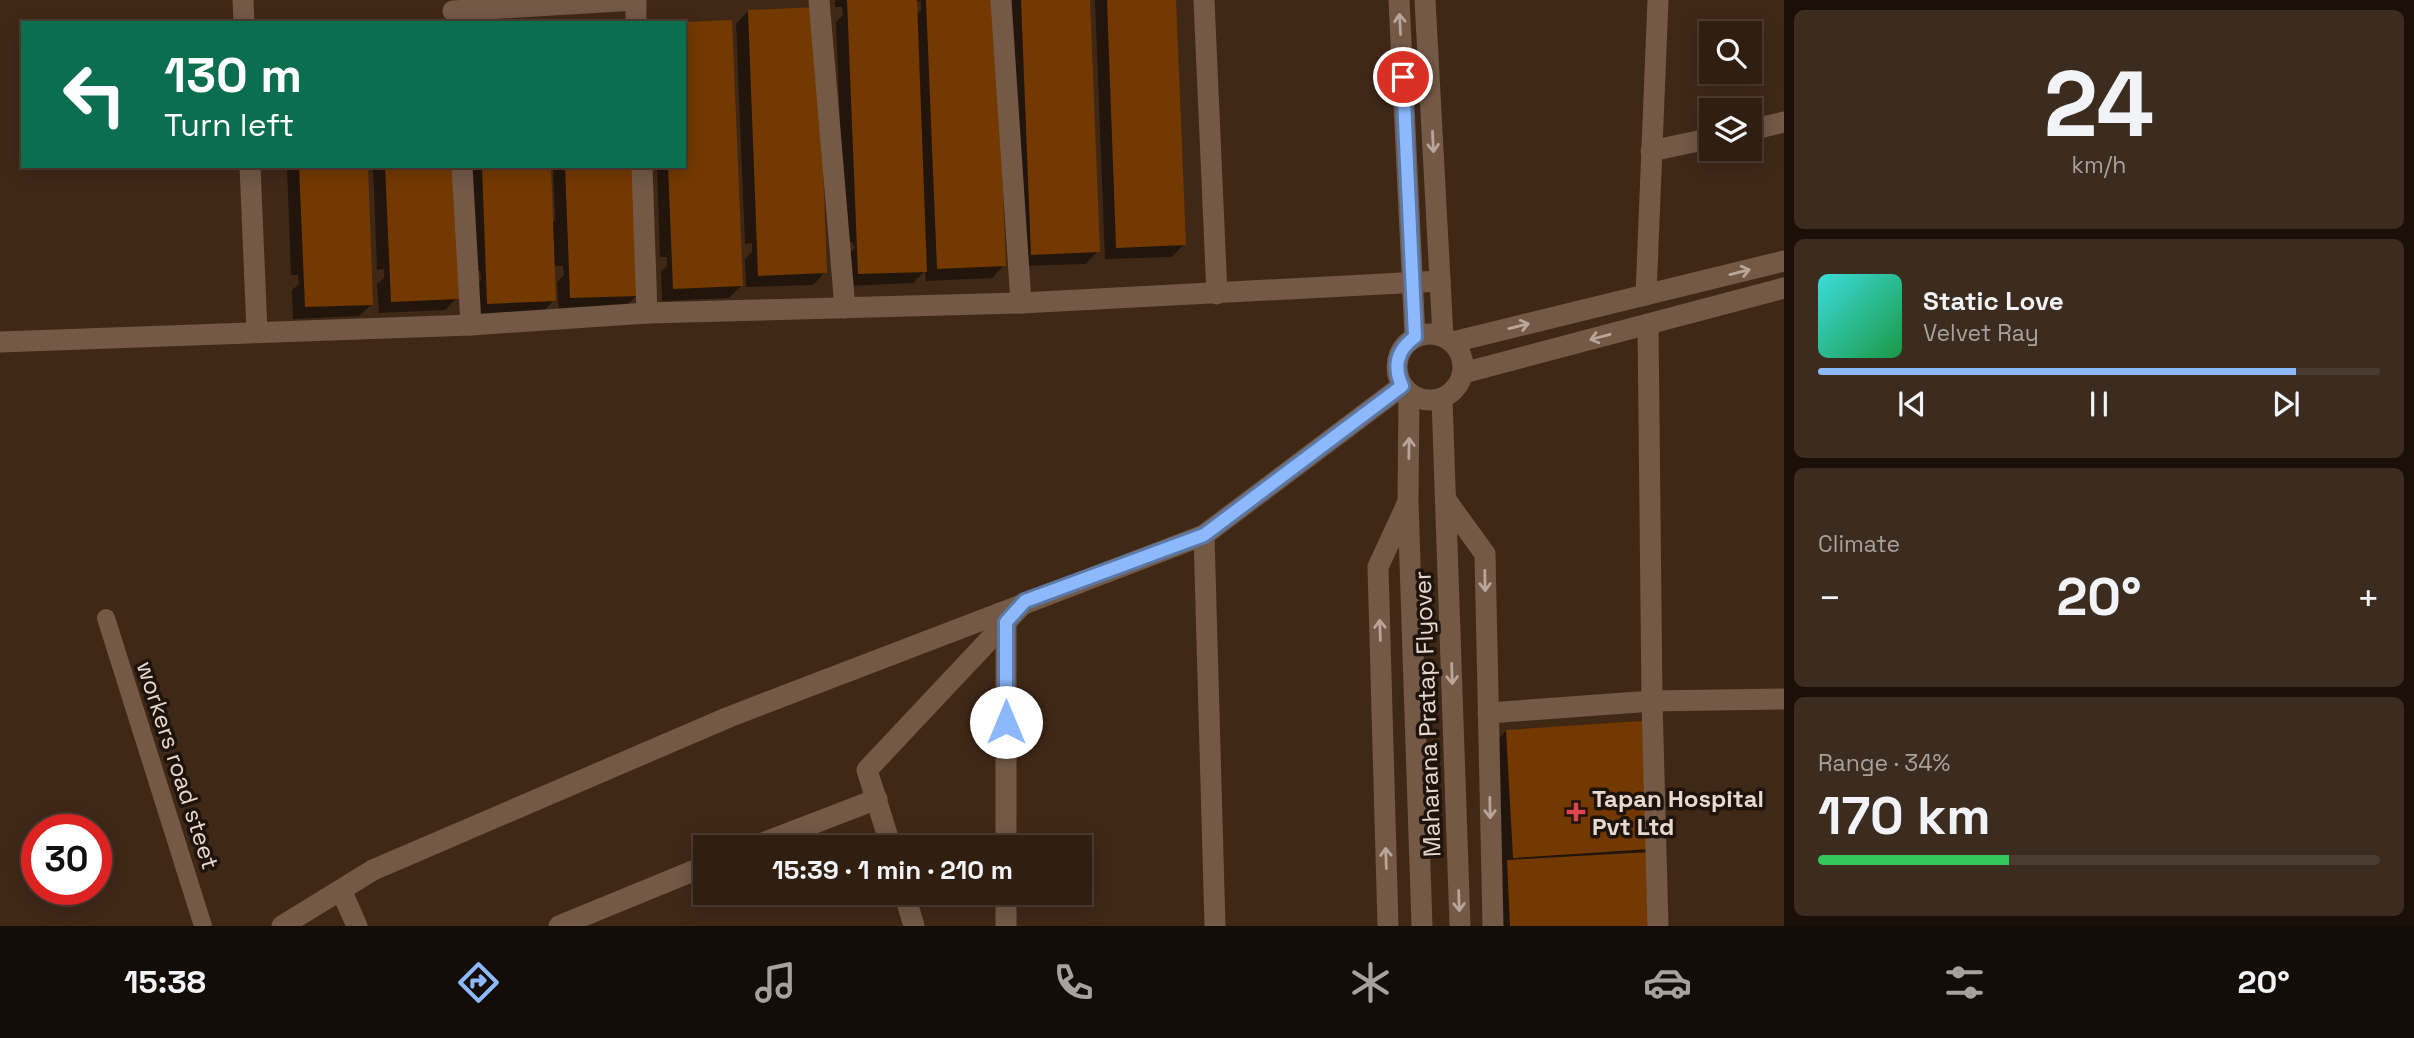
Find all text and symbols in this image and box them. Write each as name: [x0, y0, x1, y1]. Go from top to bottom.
one-way arrow: [1394, 13, 1407, 36]
map controls: [1699, 21, 1762, 161]
button: search: [1699, 21, 1762, 84]
text: 130 m: [164, 44, 302, 106]
text: 24: [2044, 46, 2154, 163]
pin: [1373, 47, 1433, 107]
icon: left: [49, 49, 140, 140]
icon: arrive: [1384, 58, 1422, 96]
button: layers: [1699, 98, 1762, 161]
text: Turn left: [164, 105, 294, 145]
one-way arrow: [1426, 130, 1439, 153]
text: km/h: [2072, 150, 2126, 180]
one-way arrow: [1728, 265, 1751, 278]
text: Static Love: [1923, 284, 2064, 318]
text: Velvet Ray: [1923, 318, 2039, 348]
one-way arrow: [1507, 319, 1530, 332]
one-way arrow: [1589, 331, 1612, 344]
icon: previous: [1893, 385, 1931, 423]
icon: pause: [2080, 385, 2118, 423]
icon: next: [2267, 385, 2305, 423]
one-way arrow: [1402, 437, 1416, 460]
text: Climate: [1818, 529, 1900, 559]
text: 20°: [2056, 564, 2142, 630]
one-way arrow: [1478, 569, 1492, 592]
street label: Maharana Pratap Flyover: [1407, 570, 1447, 858]
text: −: [1818, 574, 1842, 622]
text: +: [2356, 574, 2380, 622]
one-way arrow: [1373, 619, 1386, 642]
street label: workers road steet: [130, 657, 226, 873]
one-way arrow: [1446, 662, 1459, 685]
position arrow: [969, 685, 1043, 759]
text: Range · 34%: [1818, 748, 1950, 778]
place label: Tapan Hospital Pvt Ltd: [1592, 783, 1764, 842]
text: 170 km: [1818, 783, 1991, 849]
one-way arrow: [1484, 797, 1497, 820]
marker: Tapan Hospital Pvt Ltd: [1566, 802, 1586, 822]
speed limit sign: 30: [21, 814, 112, 905]
one-way arrow: [1380, 847, 1393, 870]
text: 15:39 · 1 min · 210 m: [772, 853, 1013, 887]
one-way arrow: [1453, 889, 1466, 912]
icon: directions: [454, 958, 503, 1007]
icon: music: [751, 958, 800, 1007]
icon: phone: [1049, 958, 1098, 1007]
icon: climate: [1346, 958, 1395, 1007]
icon: car: [1643, 958, 1692, 1007]
icon: filters: [1940, 958, 1989, 1007]
text: 15:38: [124, 962, 206, 1002]
text: 20°: [2238, 962, 2290, 1002]

